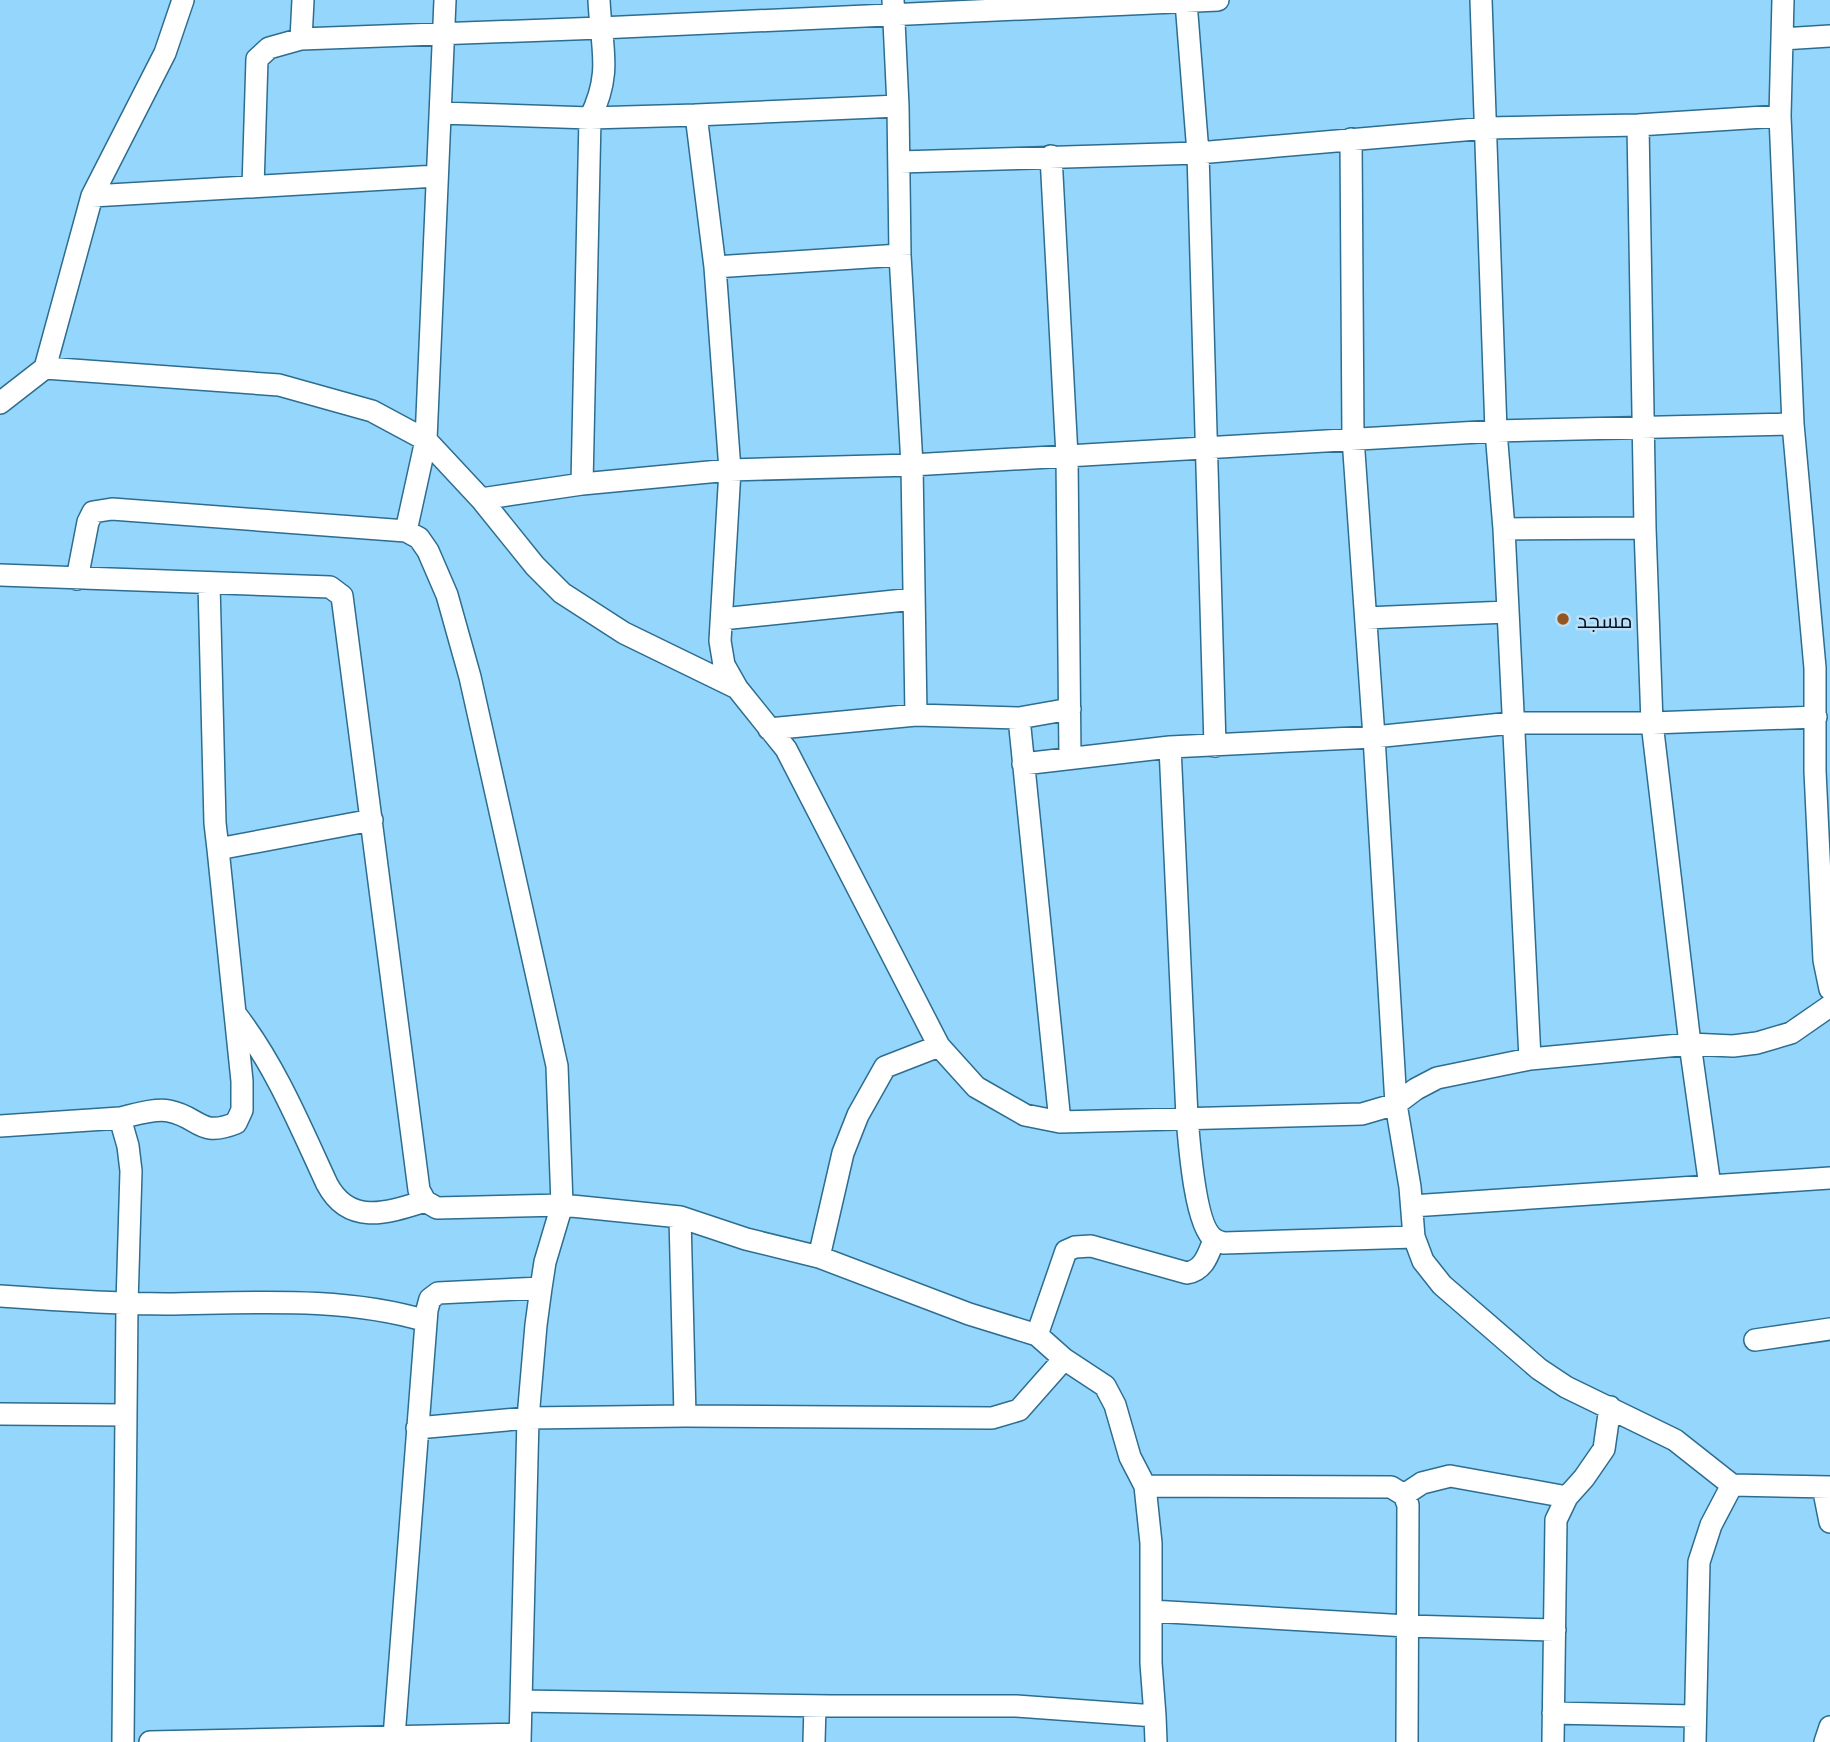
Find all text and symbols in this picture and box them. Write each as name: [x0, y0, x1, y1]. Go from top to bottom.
place label: مسجد: [1577, 607, 1632, 632]
marker: مسجد: [1555, 611, 1571, 627]

